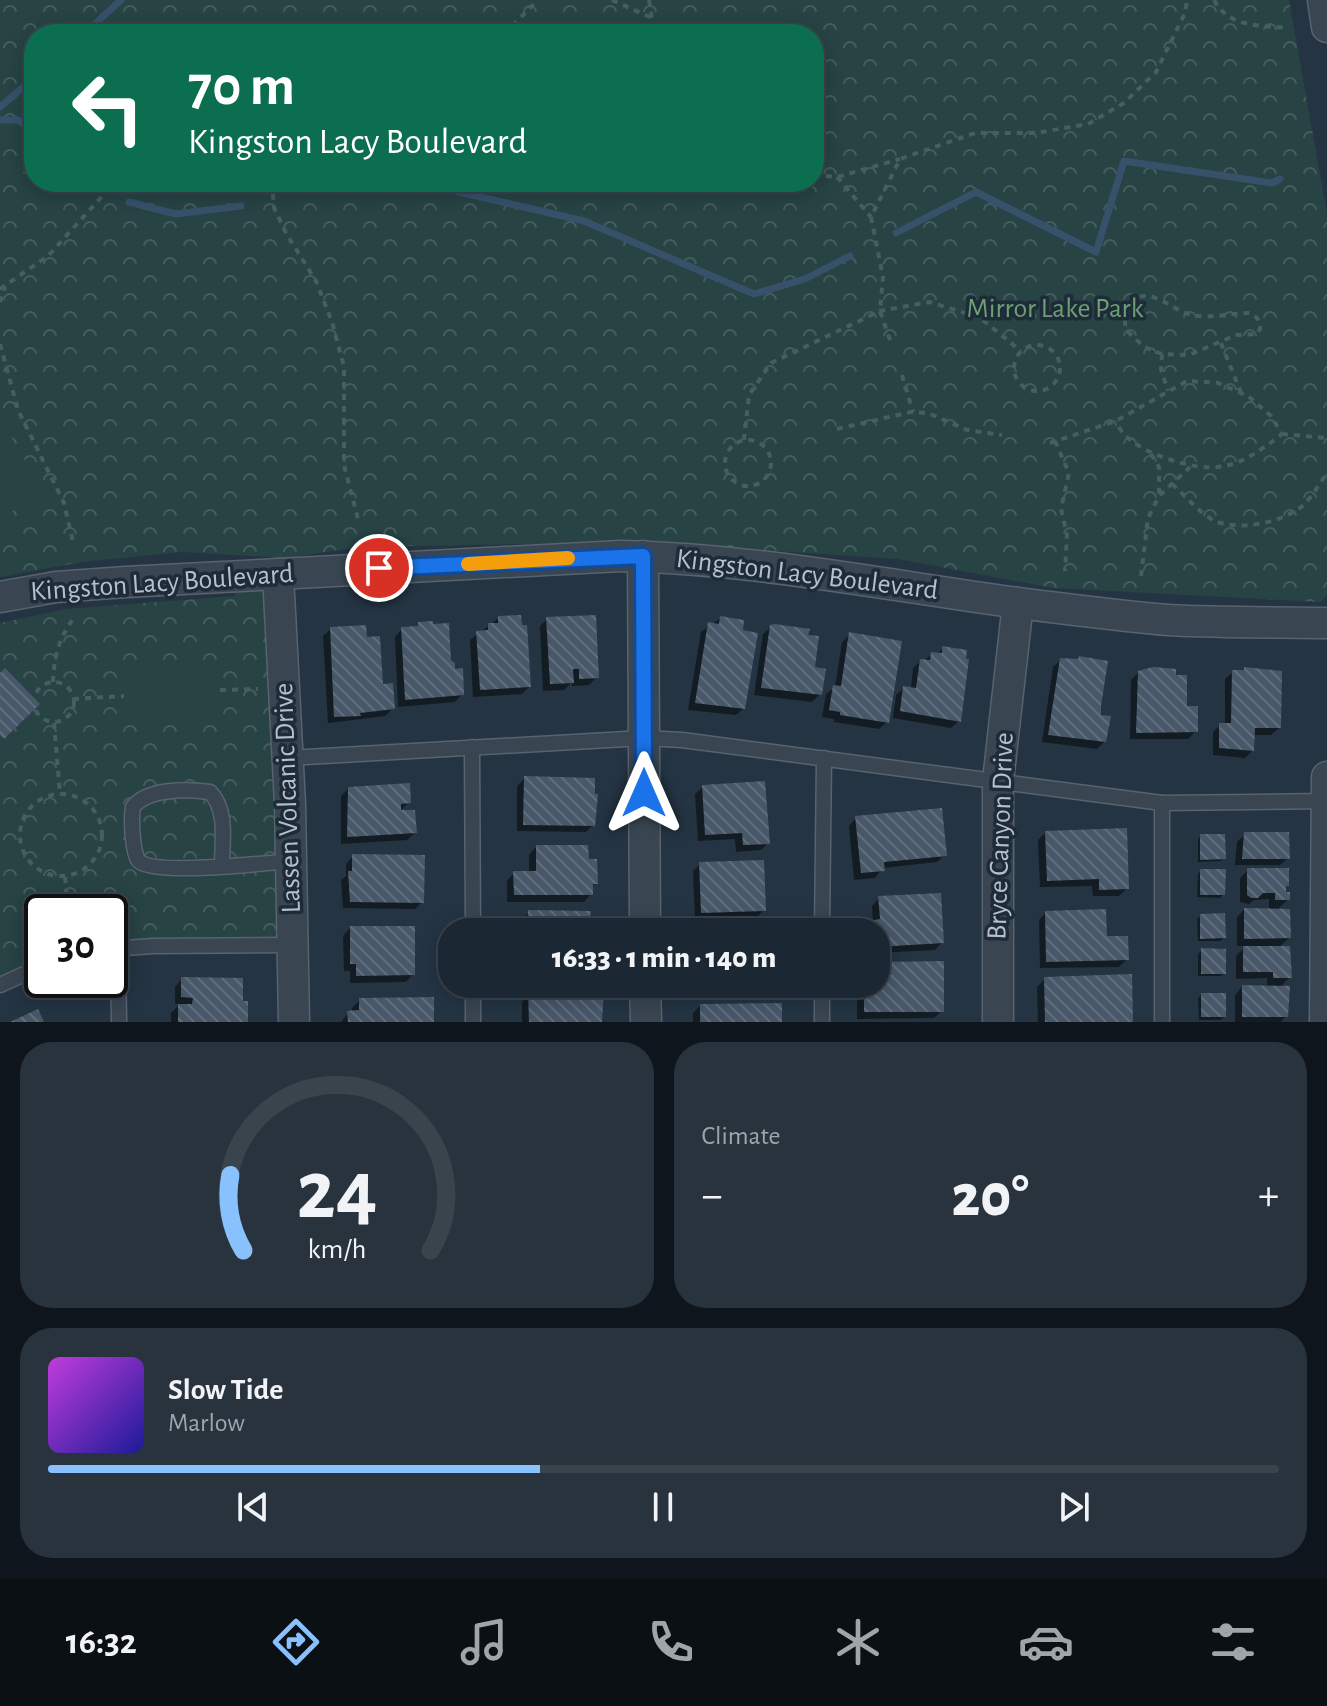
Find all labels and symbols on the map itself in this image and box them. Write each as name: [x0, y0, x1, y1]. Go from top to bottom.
park label: Mirror Lake Park: [967, 295, 1144, 323]
pin: [345, 534, 413, 602]
street label: Kingston Lacy Boulevard: [674, 545, 940, 605]
street label: Kingston Lacy Boulevard: [29, 560, 295, 606]
street label: Lassen Volcanic Drive: [270, 682, 306, 914]
street label: Bryce Canyon Drive: [983, 732, 1019, 940]
position arrow: [602, 751, 686, 835]
speed limit sign: 30: [24, 894, 128, 998]

